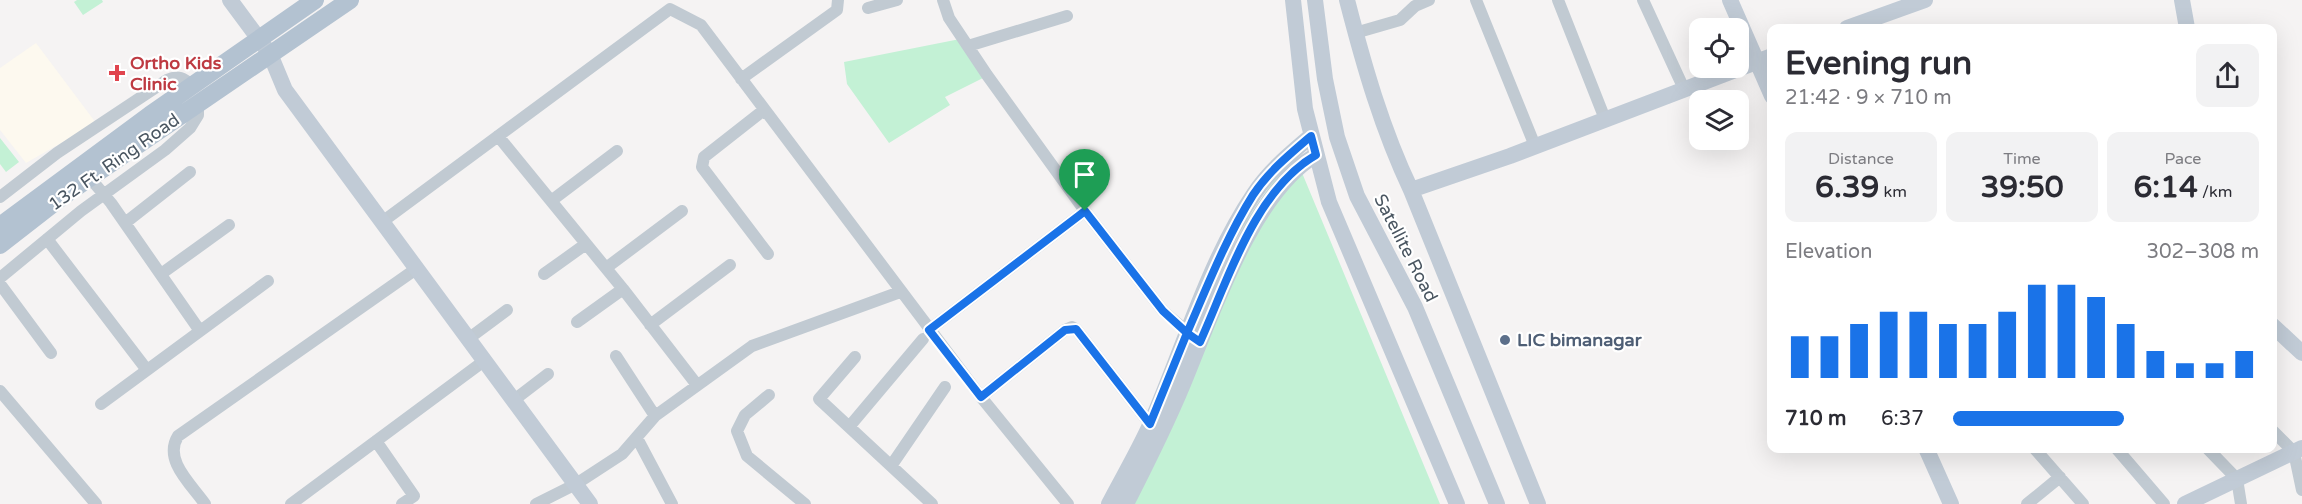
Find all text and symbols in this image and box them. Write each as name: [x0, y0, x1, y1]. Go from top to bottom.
map controls: [1689, 18, 1749, 150]
button: locate: [1689, 18, 1749, 78]
text: Evening run: [1785, 44, 1972, 83]
button: share: [2196, 44, 2259, 107]
place label: Ortho Kids Clinic: [130, 52, 222, 95]
marker: Ortho Kids Clinic: [108, 64, 126, 82]
text: 21:42 · 9 × 710 m: [1785, 86, 1952, 110]
button: layers: [1689, 90, 1749, 150]
street label: 132 Ft. Ring Road: [44, 109, 184, 215]
pin: [1059, 149, 1110, 211]
text: Distance: [1828, 149, 1894, 169]
text: Time: [2003, 149, 2041, 169]
text: Pace: [2165, 149, 2201, 169]
icon: arrive: [1068, 158, 1101, 191]
text: 6.39: [1815, 169, 1879, 206]
text: 39:50: [1980, 169, 2064, 206]
text: 6:14: [2134, 169, 2198, 206]
text: km: [1879, 182, 1907, 202]
text: /km: [2198, 182, 2232, 202]
street label: Satellite Road: [1369, 190, 1443, 306]
text: Elevation: [1785, 240, 1872, 264]
text: 302–308 m: [2146, 240, 2259, 264]
place label: LIC bimanagar: [1517, 329, 1643, 351]
marker: LIC bimanagar: [1498, 333, 1512, 347]
text: 710 m: [1785, 407, 1846, 431]
text: 6:37: [1881, 407, 1924, 431]

